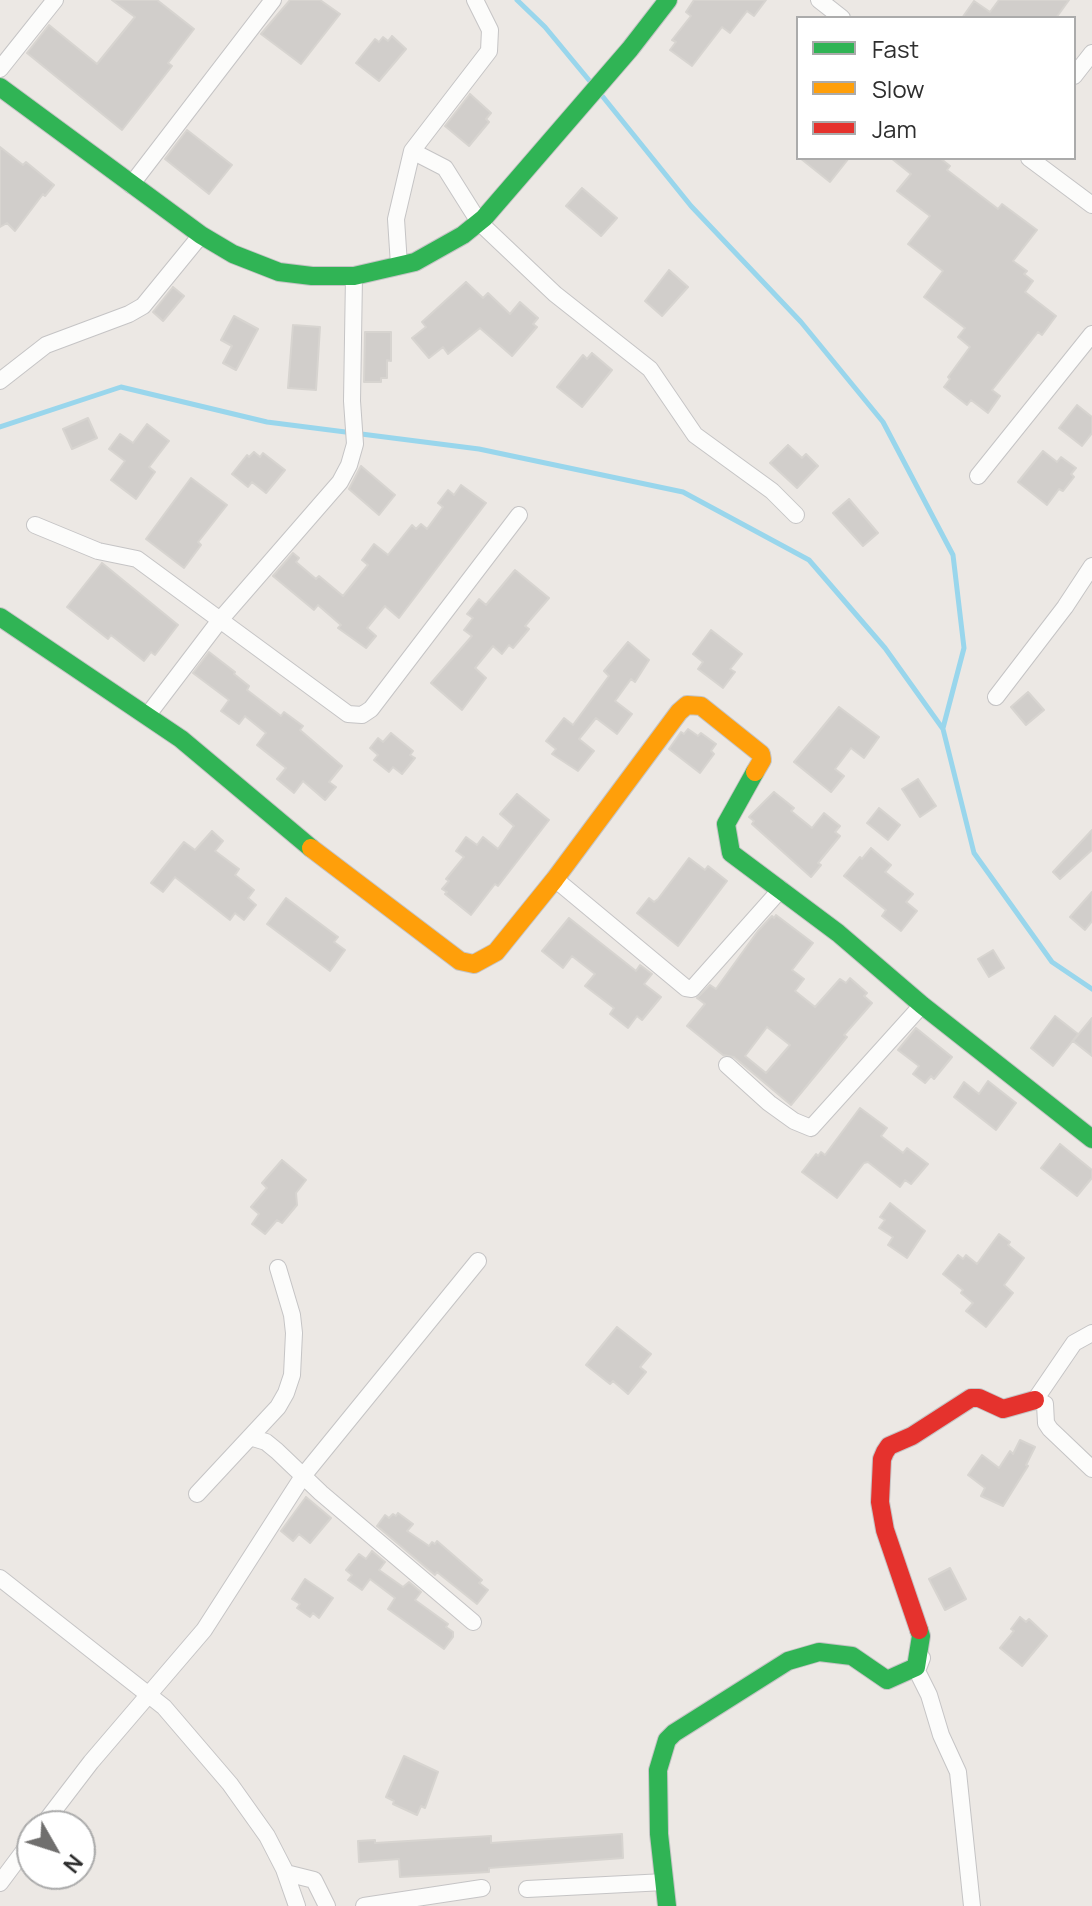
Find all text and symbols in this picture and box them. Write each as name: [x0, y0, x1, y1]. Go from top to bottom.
legend: [796, 16, 1076, 160]
text: Fast: [872, 32, 919, 65]
text: Slow: [872, 72, 925, 105]
text: Jam: [872, 112, 917, 145]
north arrow: [16, 1810, 96, 1890]
text: N: [56, 1848, 90, 1879]

